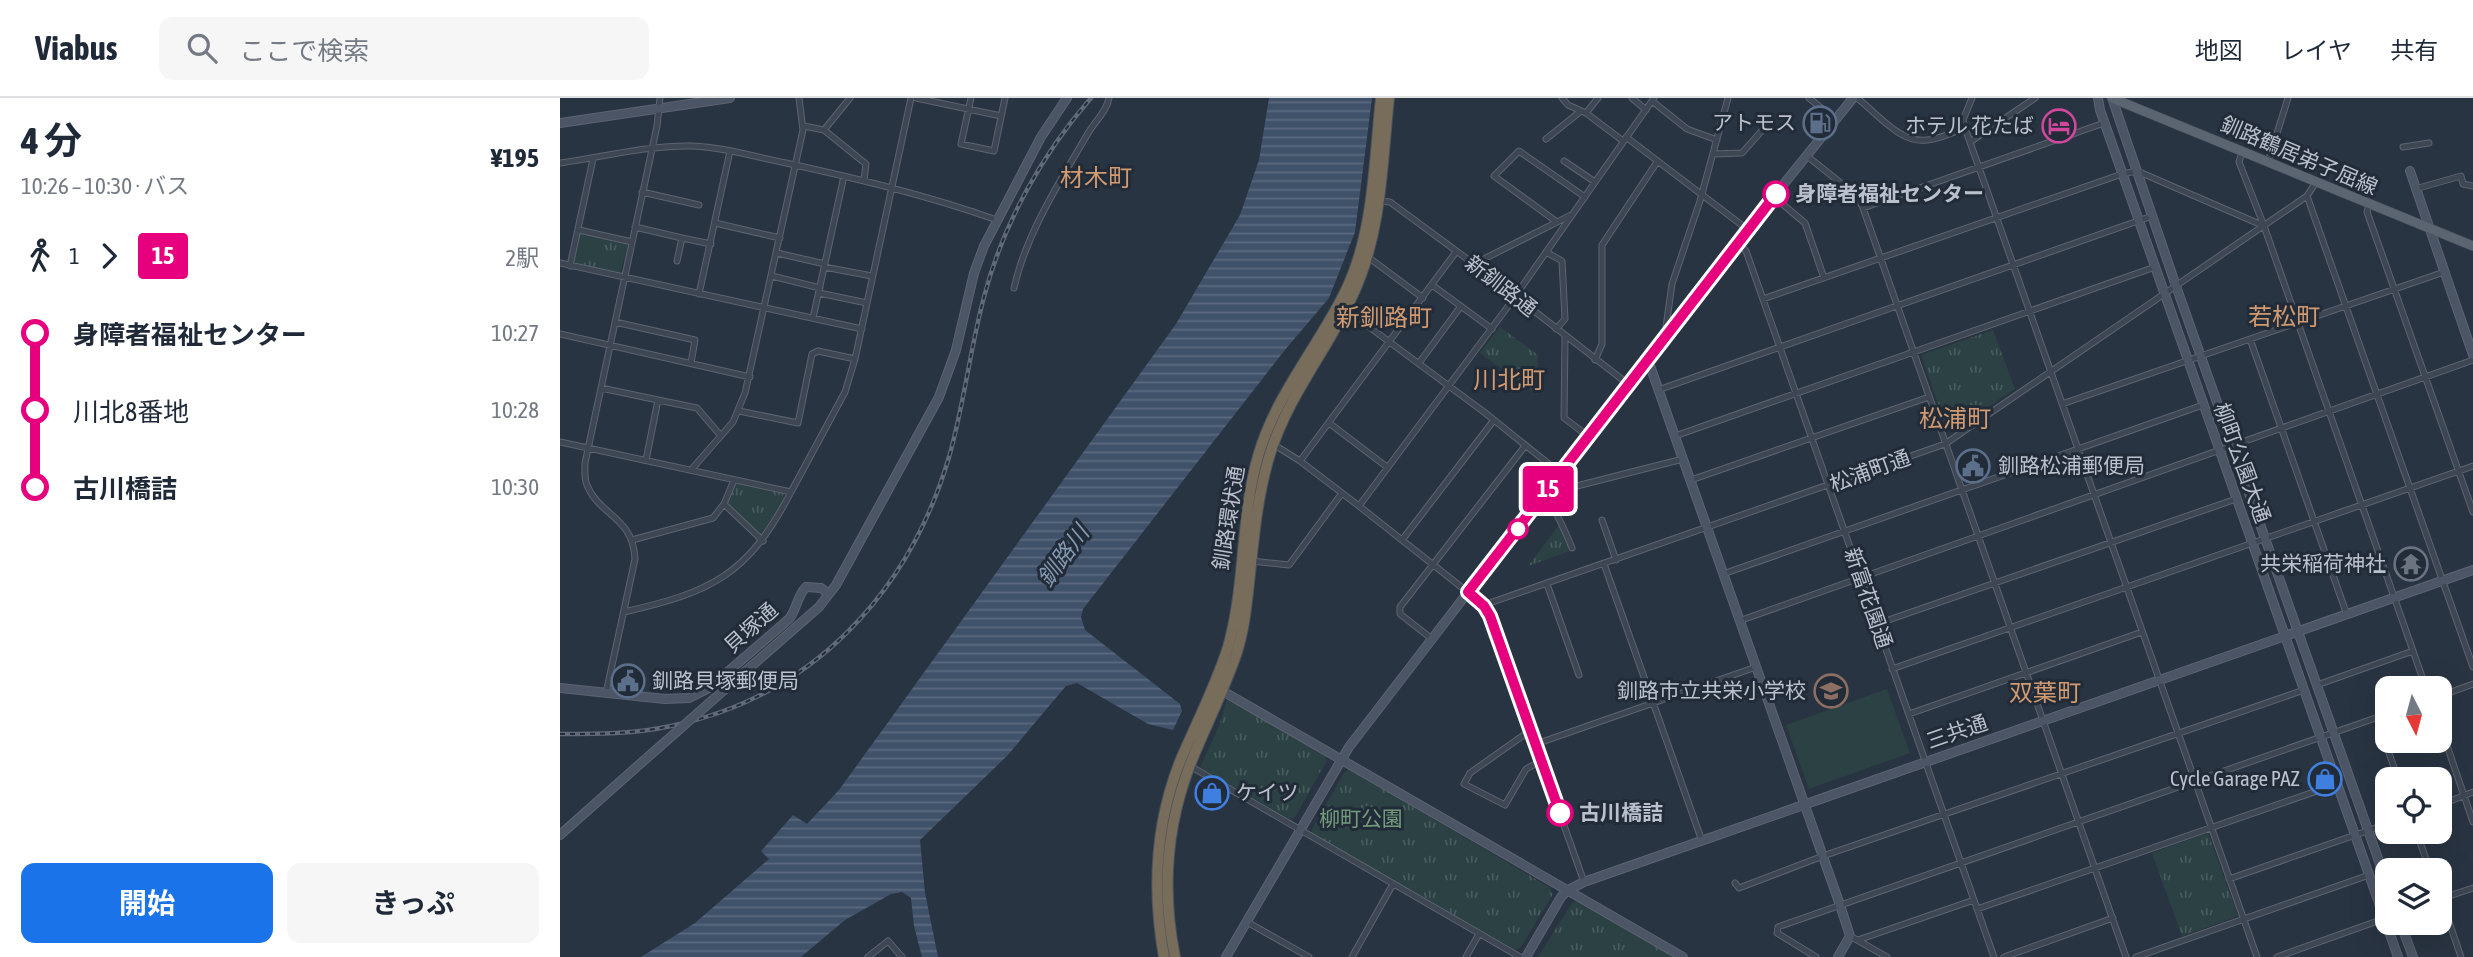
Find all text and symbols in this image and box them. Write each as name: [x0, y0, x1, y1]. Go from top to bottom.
search box: [159, 17, 649, 80]
text: Viabus: [35, 29, 117, 67]
icon: search: [183, 29, 221, 67]
text: ここで検索: [239, 36, 369, 66]
text: 地図: [2195, 37, 2243, 64]
text: レイヤ: [2281, 37, 2352, 64]
text: 共有: [2390, 37, 2438, 64]
fuel station icon: アトモス: [1801, 104, 1839, 142]
hotel icon: ホテル 花たば: [2040, 107, 2078, 145]
place label: アトモス: [1712, 110, 1796, 134]
street label: 釧路鶴居弟子屈線: [2217, 111, 2381, 199]
place label: ホテル 花たば: [1905, 113, 2034, 137]
text: 4 分: [21, 119, 82, 162]
text: ¥195: [491, 143, 539, 173]
district label: 材木町: [1060, 164, 1132, 191]
text: 10:26 – 10:30 · バス: [21, 173, 189, 199]
marker: 身障者福祉センター: [1763, 181, 1789, 207]
place label: 身障者福祉センター: [1795, 181, 1984, 205]
icon: walk: [21, 237, 59, 275]
icon: forward: [90, 237, 128, 275]
text: 15: [152, 242, 174, 269]
text: 1: [69, 243, 80, 269]
text: 2駅: [505, 245, 539, 271]
street label: 新釧路通: [1461, 250, 1542, 321]
district label: 若松町: [2248, 303, 2320, 330]
district label: 新釧路町: [1336, 304, 1432, 331]
text: 身障者福祉センター: [73, 320, 307, 350]
text: 10:27: [491, 320, 539, 346]
district label: 川北町: [1473, 366, 1545, 393]
text: 川北8番地: [73, 397, 189, 427]
text: 10:28: [491, 397, 539, 423]
street label: 柳町公園大通: [2210, 399, 2276, 526]
district label: 松浦町: [1919, 405, 1991, 432]
street label: 松浦町通: [1826, 444, 1913, 496]
public building icon: 釧路松浦郵便局: [1954, 447, 1992, 485]
place label: 釧路松浦郵便局: [1998, 453, 2145, 477]
street label: 釧路環状通: [1208, 464, 1248, 572]
line badge: 15: [1516, 466, 1580, 512]
text: 古川橋詰: [73, 474, 177, 504]
text: 10:30: [491, 474, 539, 500]
text: 15: [1537, 475, 1559, 502]
water label: 釧路川: [1032, 518, 1096, 592]
unlabelled marker: [1508, 519, 1528, 539]
street label: 新富花園通: [1841, 544, 1897, 651]
temple icon: 共栄稲荷神社: [2392, 545, 2430, 583]
place label: 共栄稲荷神社: [2260, 551, 2386, 575]
street label: 貝塚通: [719, 597, 782, 657]
public building icon: 釧路貝塚郵便局: [609, 662, 647, 700]
place label: 釧路貝塚郵便局: [652, 668, 799, 692]
school or university icon: 釧路市立共栄小学校: [1812, 672, 1850, 710]
north arrow: [2375, 676, 2452, 752]
map controls: [2375, 676, 2452, 935]
place label: 釧路市立共栄小学校: [1617, 678, 1806, 702]
district label: 双葉町: [2009, 679, 2081, 706]
street label: 三共通: [1923, 709, 1990, 753]
shop icon: Cycle Garage PAZ: [2306, 760, 2344, 798]
place label: Cycle Garage PAZ: [2170, 766, 2300, 790]
button: locate: [2375, 767, 2452, 844]
shop icon: ケイツ: [1193, 774, 1231, 812]
place label: ケイツ: [1236, 780, 1299, 804]
marker: 古川橋詰: [1547, 800, 1573, 826]
place label: 古川橋詰: [1579, 800, 1663, 824]
park label: 柳町公園: [1319, 806, 1403, 830]
button: layers: [2375, 858, 2452, 935]
button: 開始: [21, 863, 273, 943]
button: きっぷ: [287, 863, 539, 943]

